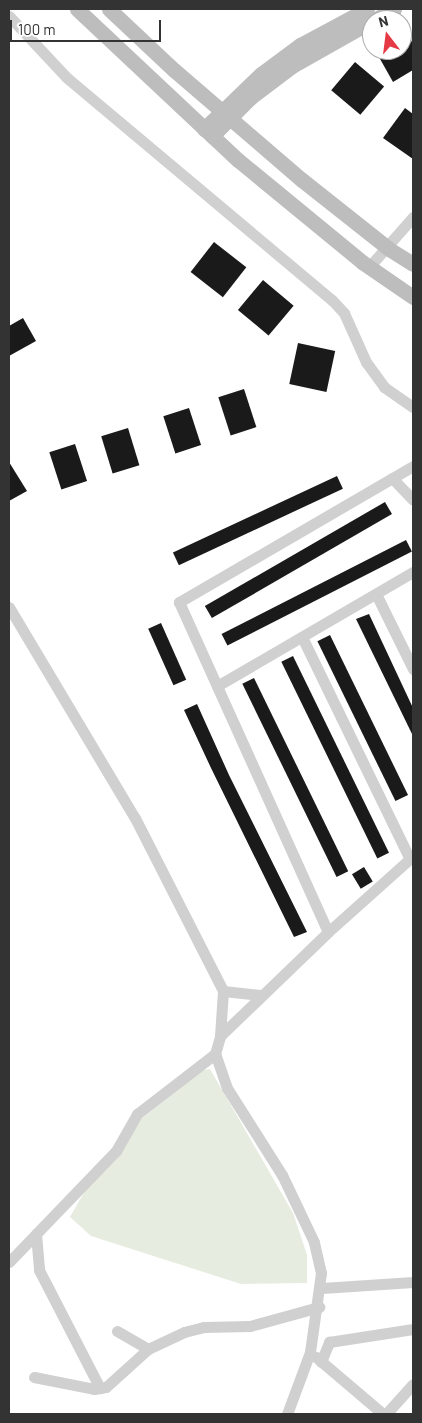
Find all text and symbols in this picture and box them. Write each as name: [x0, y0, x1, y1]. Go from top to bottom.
scale bar: [12, 10, 164, 42]
north arrow: [362, 10, 412, 60]
text: N: [377, 12, 390, 30]
text: 100 m: [18, 20, 56, 38]

